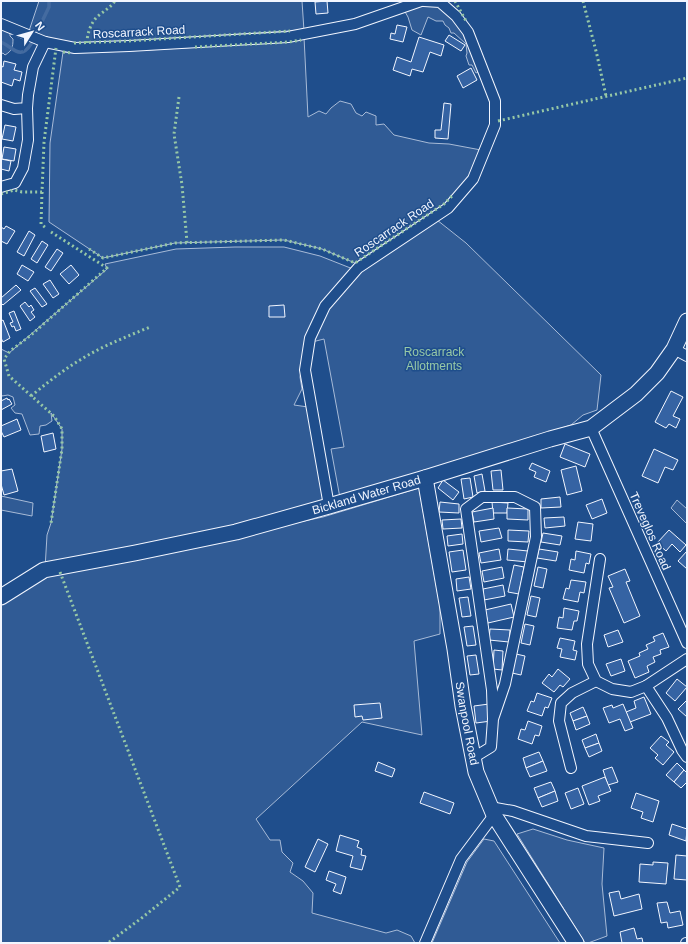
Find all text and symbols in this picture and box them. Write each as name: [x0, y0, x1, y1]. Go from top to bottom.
north arrow: [12, 12, 52, 52]
text: N: [33, 19, 47, 33]
street label: Roscarrack Road: [92, 23, 186, 41]
street label: Roscarrack Road: [352, 196, 436, 260]
park label: Roscarrack Allotments: [404, 345, 465, 373]
street label: Bickland Water Road: [310, 473, 422, 517]
street label: Treveglos Road: [626, 490, 674, 572]
street label: Swanpool Road: [453, 681, 482, 766]

